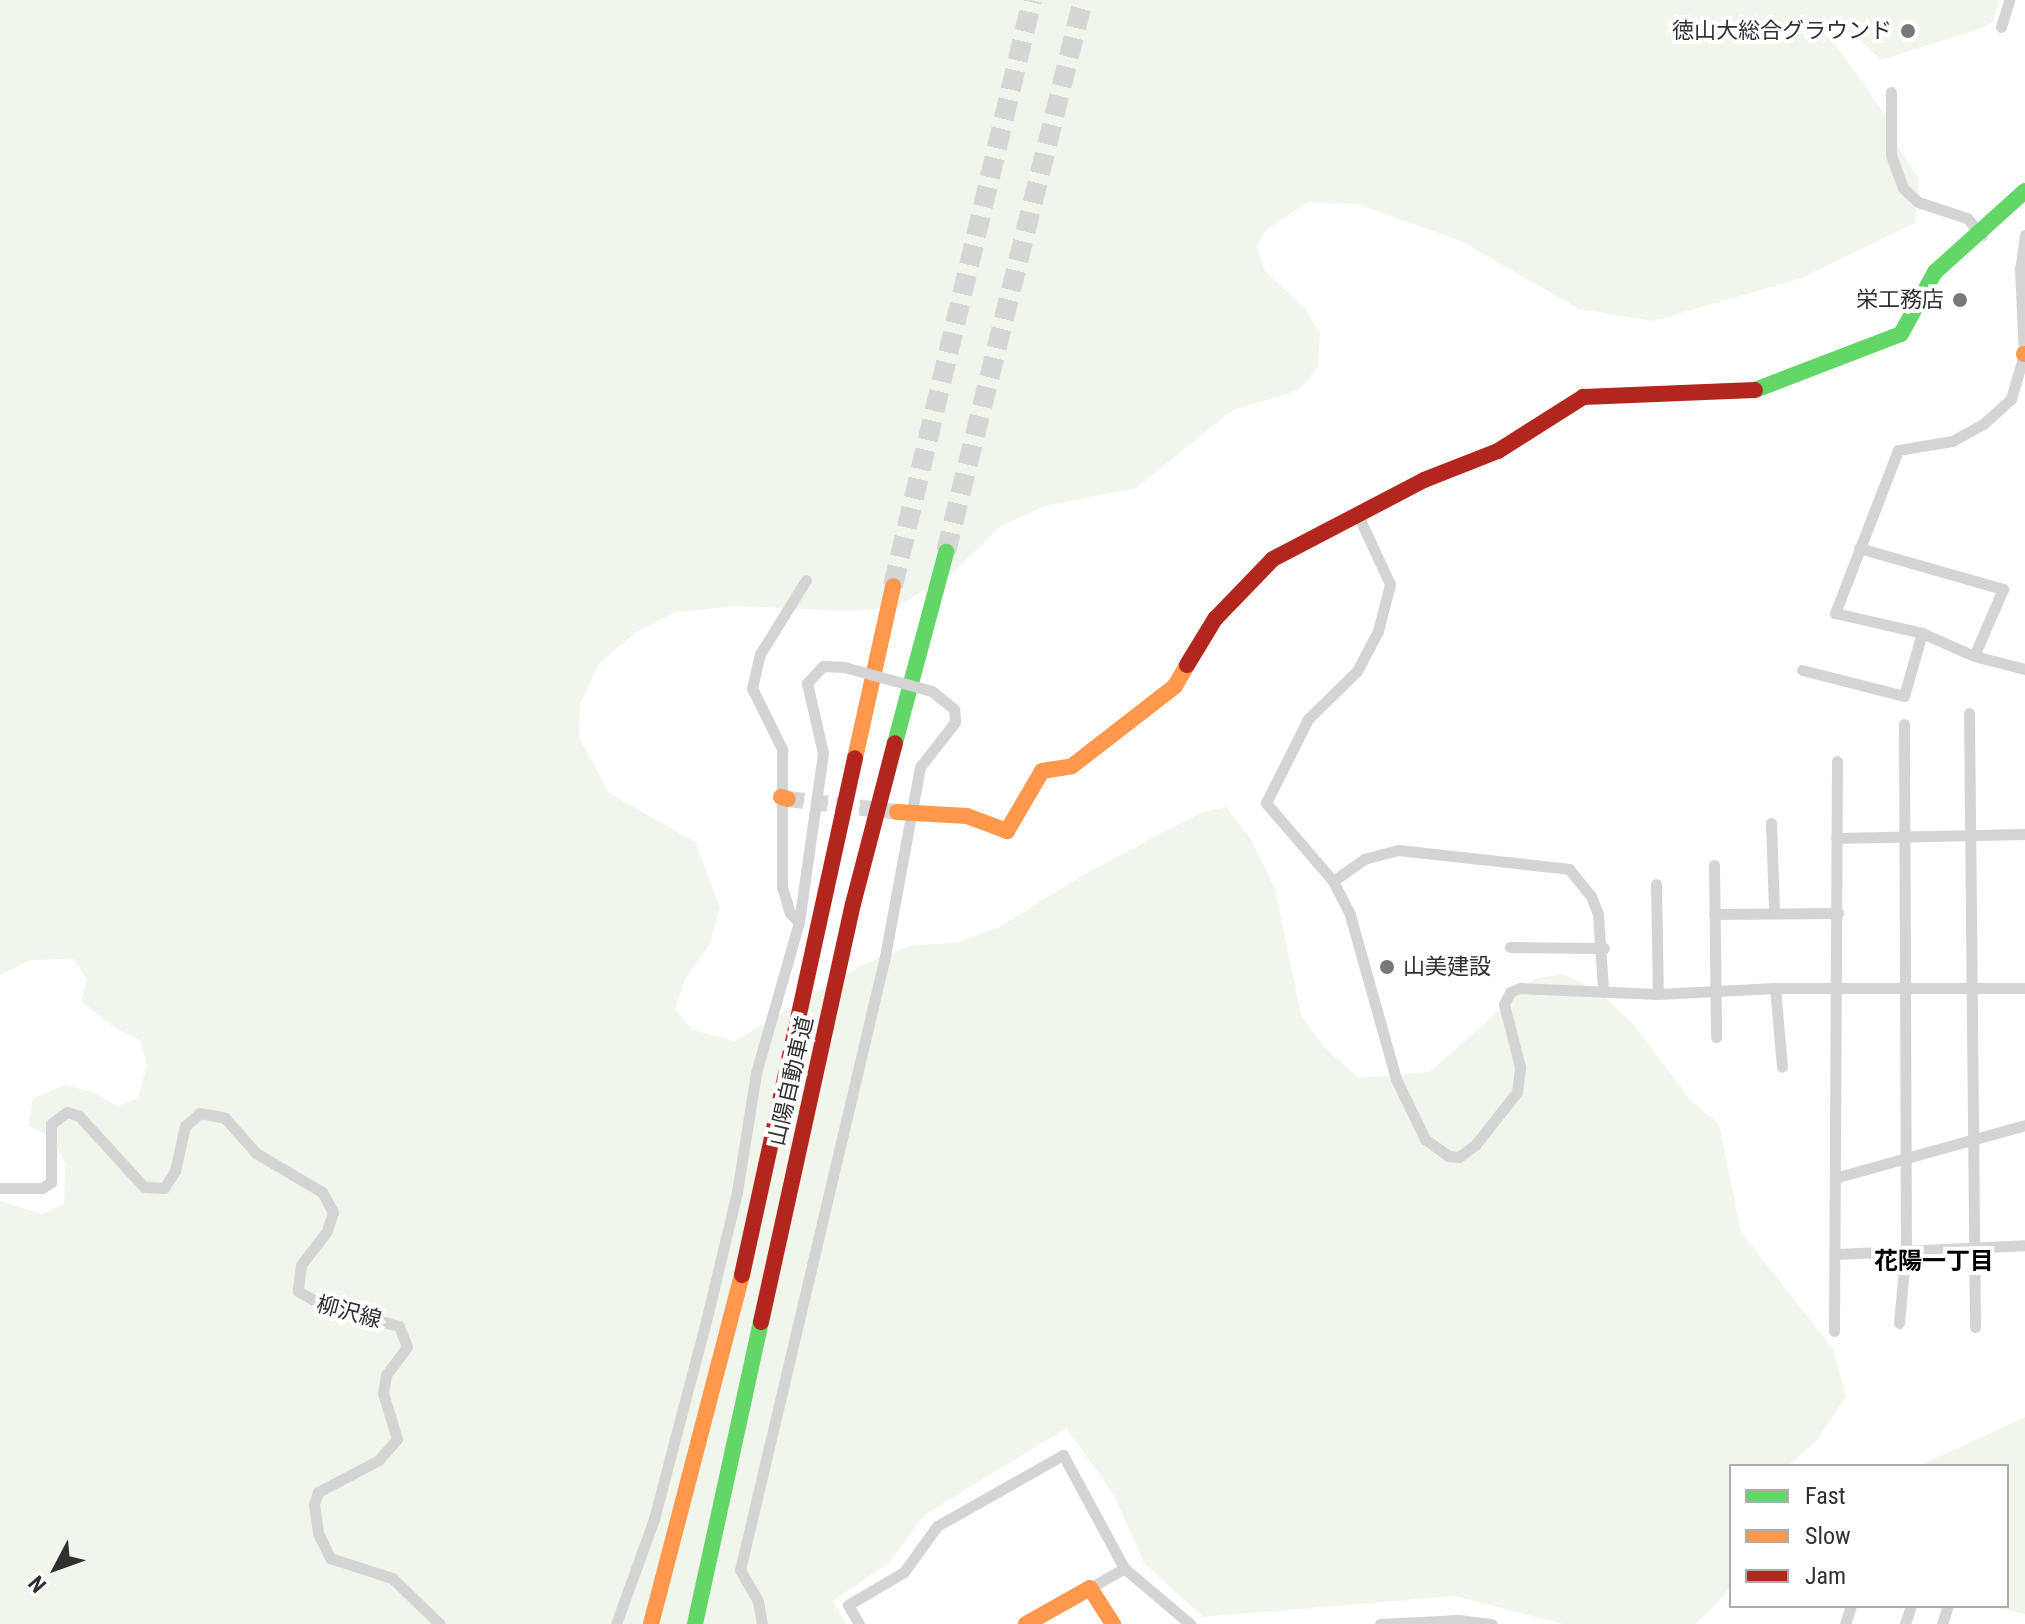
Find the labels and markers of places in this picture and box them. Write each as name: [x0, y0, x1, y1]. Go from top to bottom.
place label: 徳山大総合グラウンド: [1672, 18, 1892, 44]
marker: 徳山大総合グラウンド: [1899, 22, 1917, 40]
place label: 栄工務店: [1856, 287, 1944, 313]
marker: 栄工務店: [1951, 291, 1969, 309]
place label: 山美建設: [1403, 954, 1491, 980]
marker: 山美建設: [1378, 958, 1396, 976]

